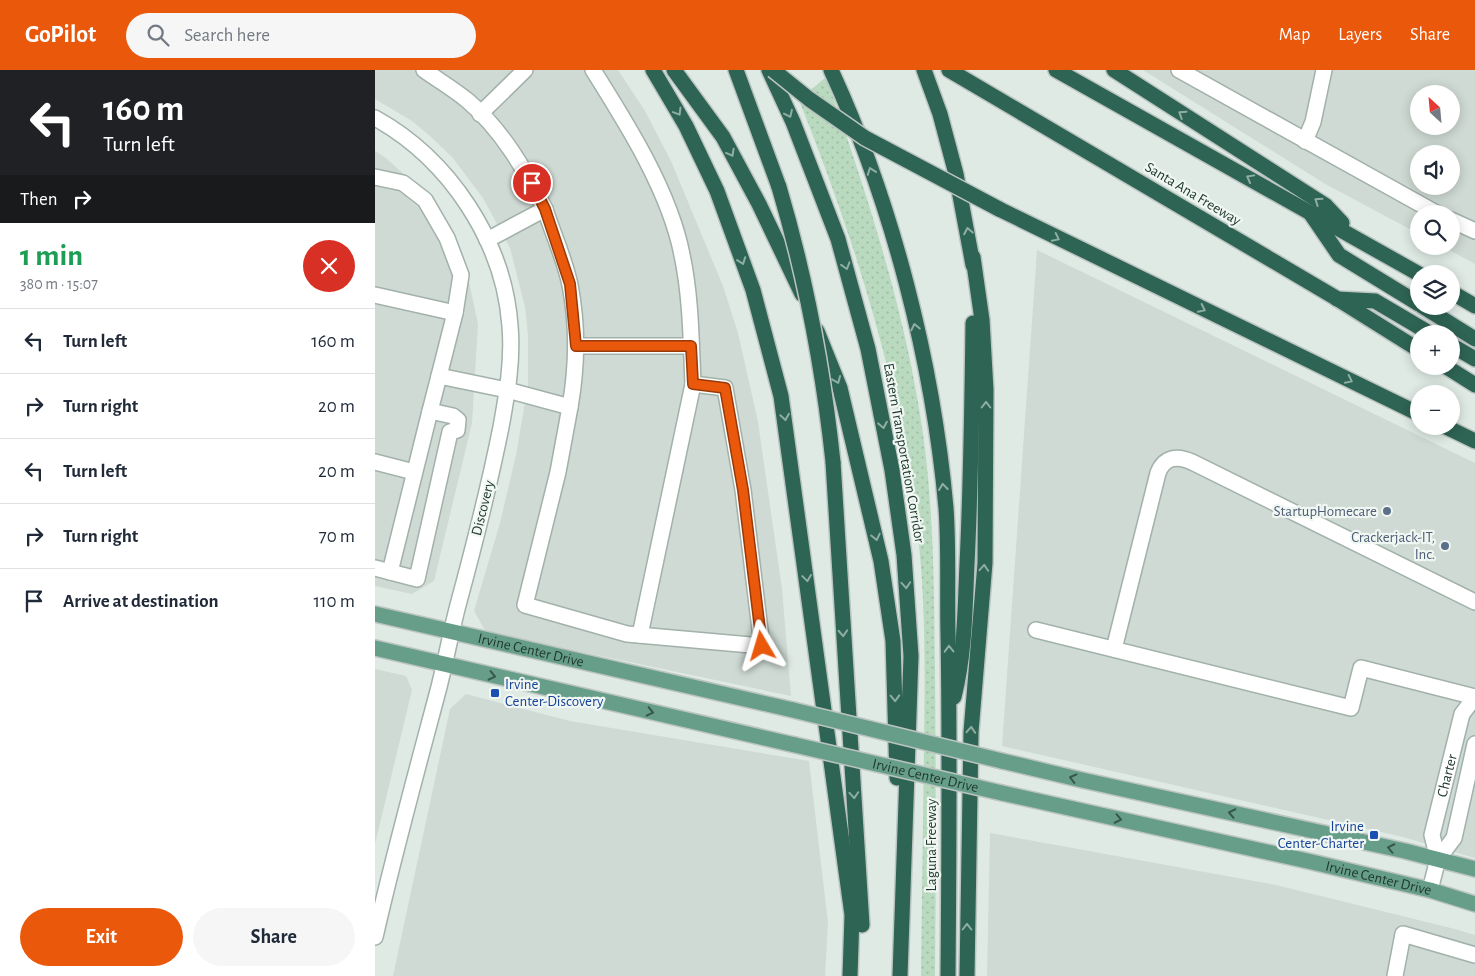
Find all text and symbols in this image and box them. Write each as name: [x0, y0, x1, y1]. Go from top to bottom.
search box: [126, 13, 476, 58]
icon: search: [144, 21, 172, 49]
text: GoPilot: [25, 23, 96, 47]
text: Search here: [184, 26, 270, 45]
text: Map: [1279, 26, 1310, 44]
text: Layers: [1338, 26, 1382, 44]
text: Share: [1410, 26, 1450, 44]
north arrow: [1410, 85, 1460, 135]
map controls: [1410, 85, 1460, 435]
icon: left: [20, 90, 85, 155]
text: 160 m: [103, 92, 184, 127]
one-way arrow: [671, 106, 681, 115]
one-way arrow: [783, 109, 794, 118]
one-way arrow: [1178, 110, 1187, 120]
text: Turn left: [103, 133, 175, 155]
button: sound: [1410, 145, 1460, 195]
one-way arrow: [725, 148, 735, 157]
street label: Santa Ana Freeway: [1143, 160, 1244, 229]
pin: [511, 162, 553, 204]
one-way arrow: [867, 167, 877, 175]
icon: arrive: [518, 169, 546, 197]
one-way arrow: [1247, 174, 1256, 184]
icon: right: [68, 185, 96, 213]
text: Then: [20, 190, 58, 209]
one-way arrow: [1315, 198, 1324, 207]
button: search: [1410, 205, 1460, 255]
one-way arrow: [963, 227, 973, 236]
one-way arrow: [1051, 232, 1060, 242]
button: close: [303, 240, 355, 292]
text: 1 min: [20, 241, 83, 271]
one-way arrow: [736, 256, 746, 264]
one-way arrow: [841, 262, 851, 270]
button: layers: [1410, 265, 1460, 315]
text: 380 m · 15:07: [20, 276, 98, 292]
one-way arrow: [1197, 303, 1206, 313]
one-way arrow: [911, 322, 921, 331]
button: +: [1410, 325, 1460, 375]
icon: left: [20, 327, 48, 355]
text: Turn left: [63, 332, 127, 351]
text: 160 m: [311, 332, 355, 351]
street label: Eastern Transportation Corridor: [881, 362, 927, 544]
one-way arrow: [1343, 374, 1352, 384]
one-way arrow: [831, 375, 841, 384]
button: −: [1410, 385, 1460, 435]
icon: right: [20, 392, 48, 420]
text: Turn right: [63, 397, 138, 416]
text: 20 m: [318, 397, 355, 416]
one-way arrow: [981, 401, 991, 409]
one-way arrow: [779, 413, 789, 422]
one-way arrow: [877, 420, 888, 429]
icon: left: [20, 457, 48, 485]
text: Turn left: [63, 462, 127, 481]
text: 20 m: [318, 462, 355, 481]
street label: Discovery: [469, 478, 497, 537]
one-way arrow: [938, 482, 949, 490]
place label: StartupHomecare: [1273, 504, 1377, 519]
marker: StartupHomecare: [1381, 505, 1393, 517]
icon: right: [20, 522, 48, 550]
text: Turn right: [63, 527, 138, 546]
text: 70 m: [319, 527, 355, 546]
place label: Crackerjack-IT, Inc.: [1351, 530, 1435, 562]
one-way arrow: [870, 533, 881, 542]
marker: Crackerjack-IT, Inc.: [1439, 540, 1451, 552]
one-way arrow: [979, 564, 990, 572]
one-way arrow: [801, 574, 812, 582]
one-way arrow: [900, 582, 911, 590]
icon: arrive: [20, 587, 48, 615]
text: Arrive at destination: [63, 592, 219, 611]
text: 110 m: [314, 592, 355, 611]
position arrow: [735, 619, 787, 671]
one-way arrow: [837, 629, 848, 637]
street label: Irvine Center Drive: [476, 630, 585, 669]
one-way arrow: [943, 645, 954, 653]
one-way arrow: [487, 670, 496, 681]
place label: Irvine Center-Discovery: [505, 677, 604, 709]
marker: Irvine Center-Discovery: [489, 687, 501, 699]
one-way arrow: [889, 695, 900, 703]
one-way arrow: [646, 706, 655, 717]
one-way arrow: [965, 726, 976, 734]
street label: Charter: [1434, 752, 1459, 799]
street label: Irvine Center Drive: [871, 756, 980, 795]
one-way arrow: [1069, 773, 1078, 784]
one-way arrow: [848, 791, 859, 799]
street label: Laguna Freeway: [924, 798, 939, 891]
one-way arrow: [1227, 808, 1236, 819]
one-way arrow: [1114, 813, 1123, 823]
place label: Irvine Center-Charter: [1278, 819, 1364, 851]
marker: Irvine Center-Charter: [1368, 829, 1380, 841]
one-way arrow: [1386, 843, 1395, 853]
street label: Irvine Center Drive: [1324, 858, 1433, 898]
button: Exit: [20, 908, 183, 966]
button: Share: [193, 908, 355, 966]
one-way arrow: [962, 923, 972, 931]

